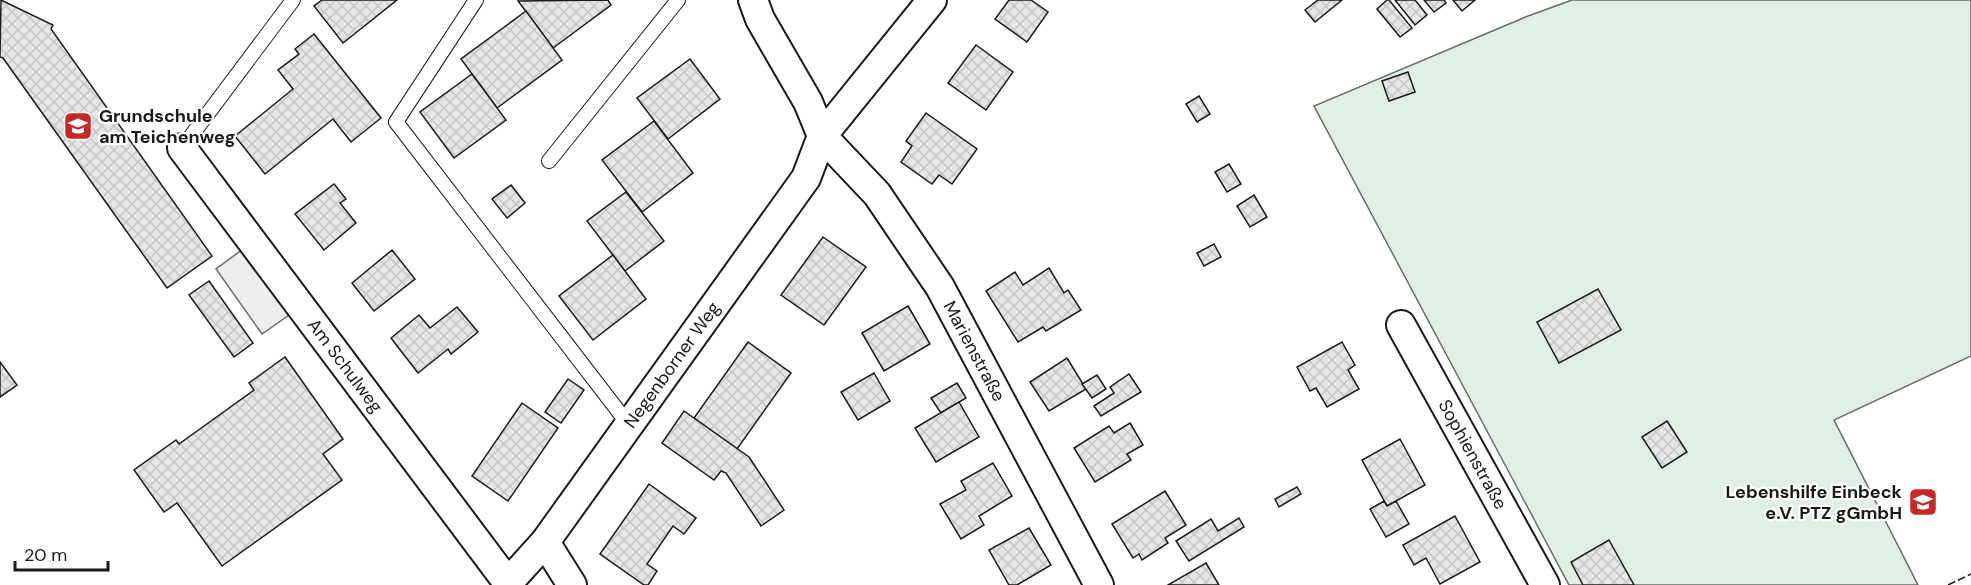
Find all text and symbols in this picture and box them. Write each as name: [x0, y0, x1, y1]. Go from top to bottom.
place label: Grundschule am Teichenweg: [99, 104, 235, 149]
school or university icon: Grundschule am Teichenweg: [62, 110, 94, 142]
street label: Negenborner Weg: [618, 297, 726, 433]
street label: Marienstraße: [938, 297, 1011, 406]
street label: Am Schulweg: [302, 314, 388, 418]
street label: Sophienstraße: [1433, 395, 1513, 514]
place label: Lebenshilfe Einbeck e.V. PTZ gGmbH: [1725, 480, 1903, 525]
school or university icon: Lebenshilfe Einbeck e.V. PTZ gGmbH: [1907, 486, 1939, 518]
scale bar: [15, 534, 108, 572]
text: 20 m: [24, 543, 67, 567]

